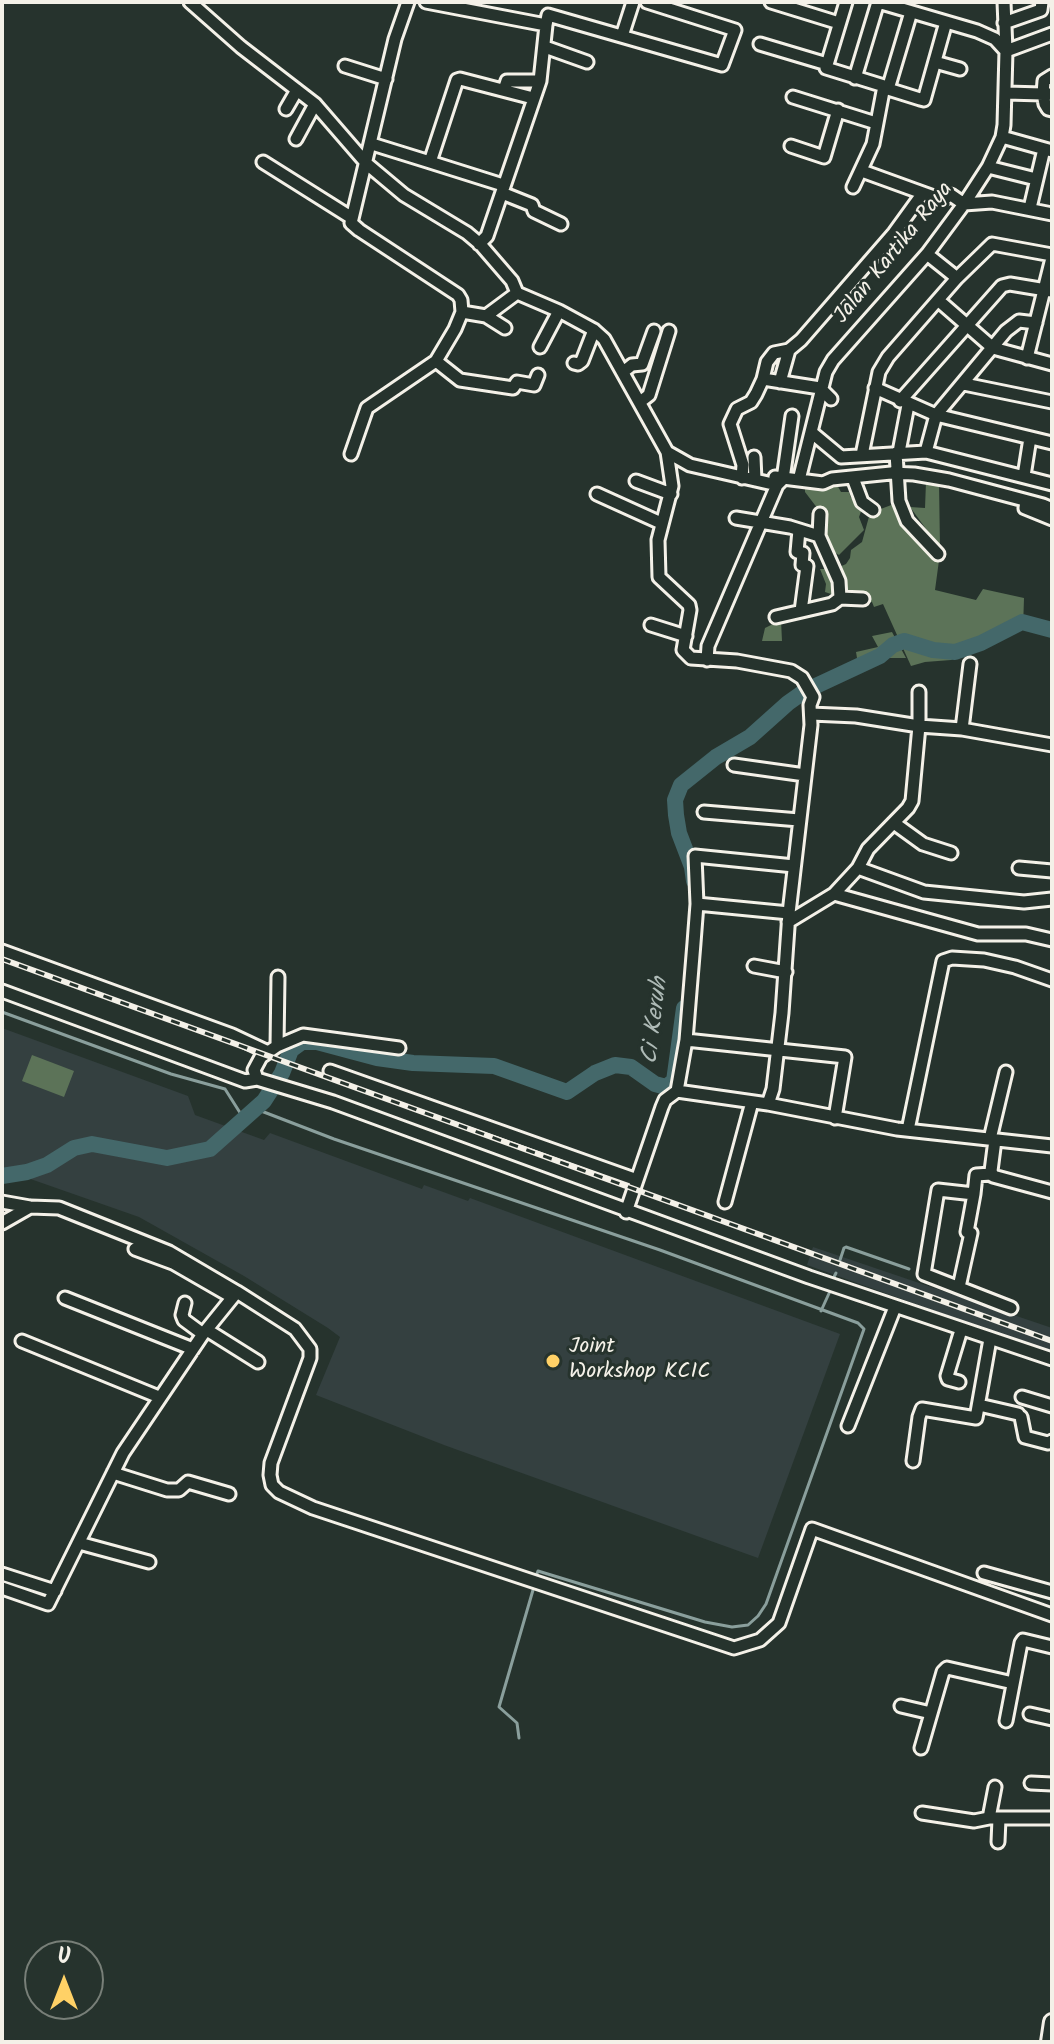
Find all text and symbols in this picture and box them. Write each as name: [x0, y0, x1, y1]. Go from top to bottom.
street label: Jalan Kartika Raya: [830, 178, 960, 330]
water label: Ci Keruh: [637, 976, 677, 1066]
place label: Joint Workshop KCIC: [569, 1335, 710, 1386]
marker: Joint Workshop KCIC: [544, 1352, 562, 1370]
north arrow: [24, 1940, 104, 2020]
text: U: [57, 1940, 71, 1975]

